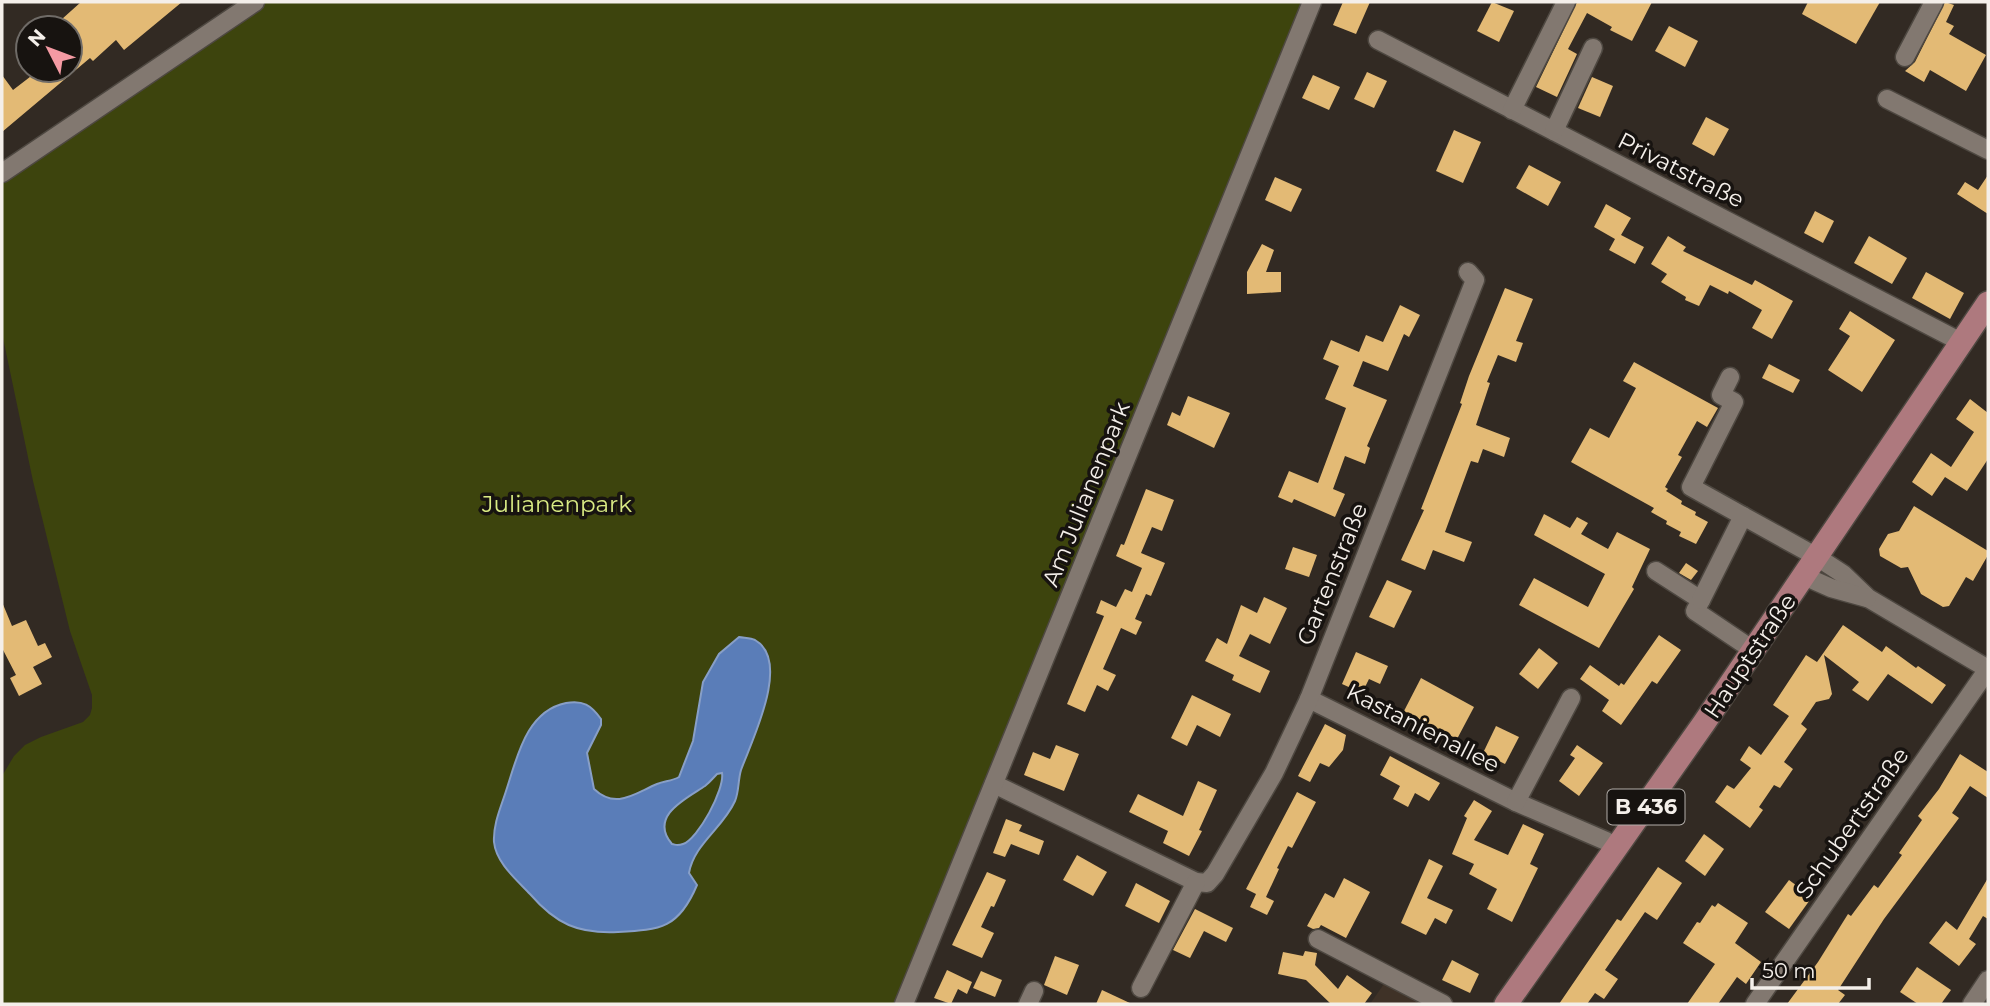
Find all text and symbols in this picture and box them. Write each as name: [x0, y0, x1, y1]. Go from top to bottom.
north arrow: [14, 14, 84, 84]
text: N: [23, 25, 50, 51]
street label: Privatstraße: [1613, 126, 1749, 214]
street label: Am Julianenpark: [1036, 397, 1136, 590]
park label: Julianenpark: [481, 490, 632, 518]
street label: Gartenstraße: [1291, 499, 1373, 649]
street label: Hauptstraße: [1698, 588, 1802, 724]
street label: Kastanienallee: [1342, 677, 1504, 779]
street label: Schubertstraße: [1789, 742, 1915, 904]
road number: B 436: [1608, 790, 1684, 824]
scale bar: [1752, 946, 1869, 990]
text: 50 m: [1762, 958, 1816, 983]

